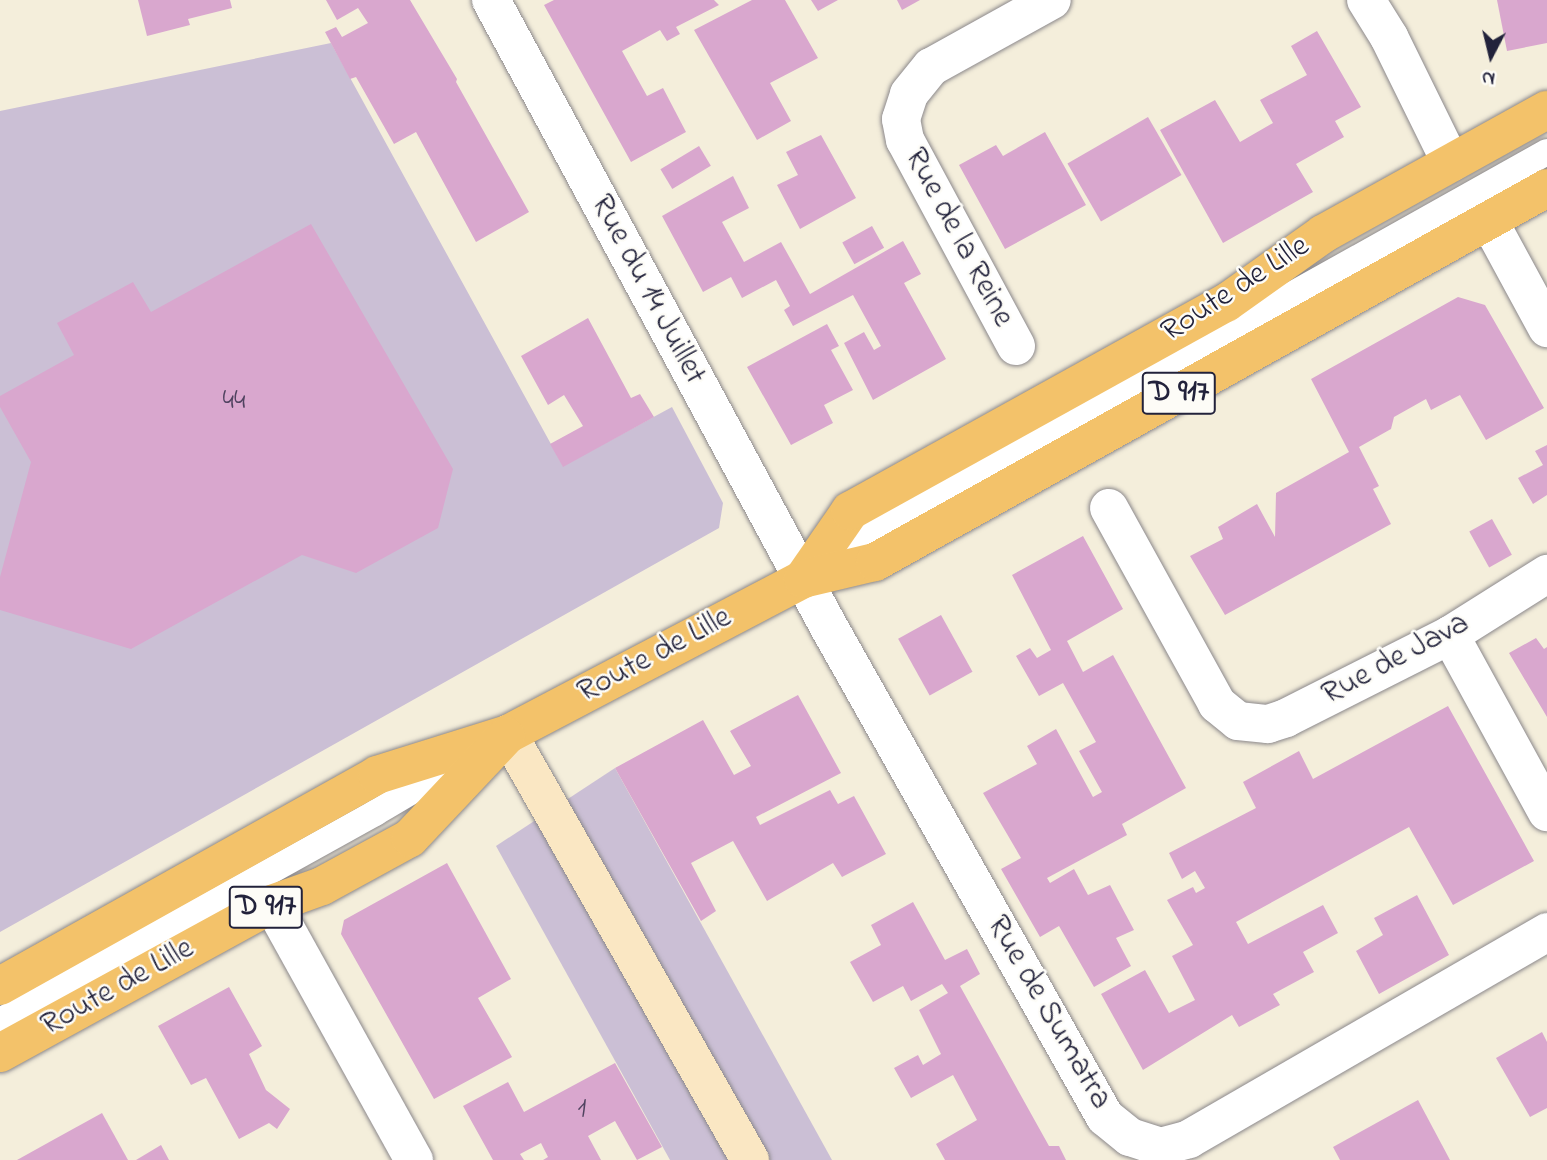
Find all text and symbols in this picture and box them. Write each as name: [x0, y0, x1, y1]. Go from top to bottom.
north arrow: [1456, 21, 1526, 91]
text: N: [1480, 63, 1496, 92]
street label: Rue de la Reine: [895, 142, 1021, 334]
street label: Rue du 14 Juillet: [581, 189, 713, 391]
street label: Route de Lille: [1155, 228, 1317, 352]
road number: D 917: [1140, 366, 1218, 420]
house number: 44: [222, 385, 246, 419]
street label: Route de Lille: [572, 599, 738, 713]
street label: Rue de Java: [1316, 605, 1476, 715]
road number: D 917: [228, 880, 304, 934]
street label: Rue de Sumatra: [977, 909, 1119, 1117]
street label: Route de Lille: [35, 930, 201, 1046]
house number: 1: [578, 1093, 586, 1127]

